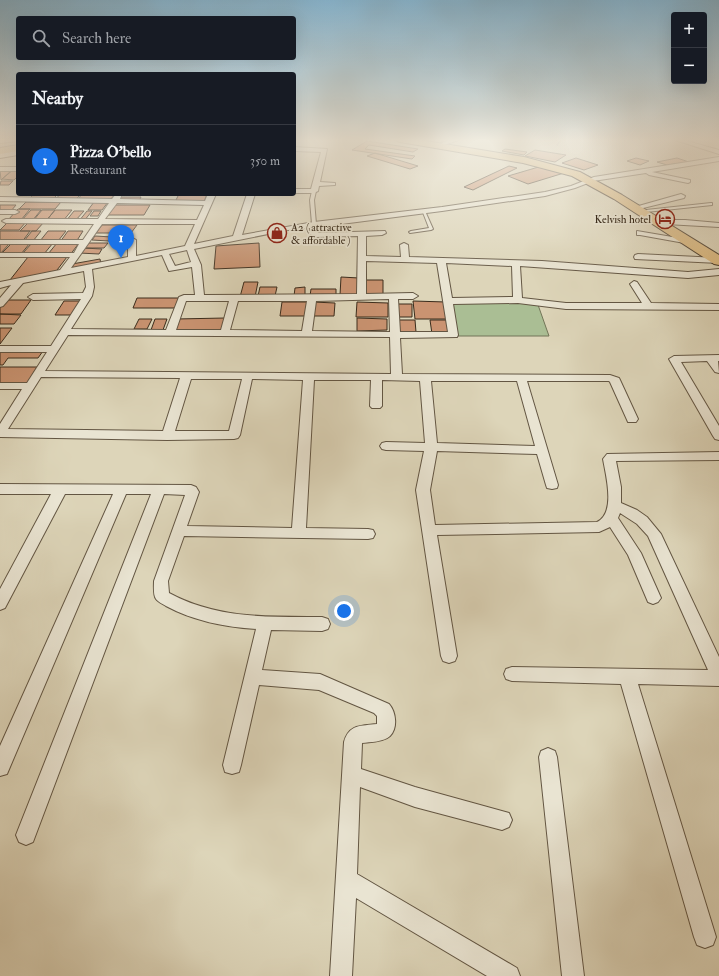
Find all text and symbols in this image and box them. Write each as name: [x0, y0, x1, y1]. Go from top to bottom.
map controls: [671, 12, 707, 84]
button: +: [671, 12, 707, 48]
search box: [16, 16, 296, 60]
icon: search: [30, 27, 52, 49]
text: Search here: [62, 29, 131, 48]
button: −: [671, 48, 707, 84]
text: Nearby: [32, 88, 83, 109]
text: Pizza O’bello: [70, 143, 151, 162]
text: 1: [43, 153, 47, 169]
text: 350 m: [250, 153, 280, 169]
text: Restaurant: [70, 162, 126, 178]
hotel icon: Kelvish hotel: [654, 208, 676, 230]
place label: Kelvish hotel: [595, 213, 651, 226]
place label: A2 ( attractive & affordable ): [290, 221, 352, 247]
shop icon: A2 ( attractive & affordable ): [266, 222, 288, 244]
pin: 1: [108, 225, 134, 258]
your location: [334, 601, 354, 621]

